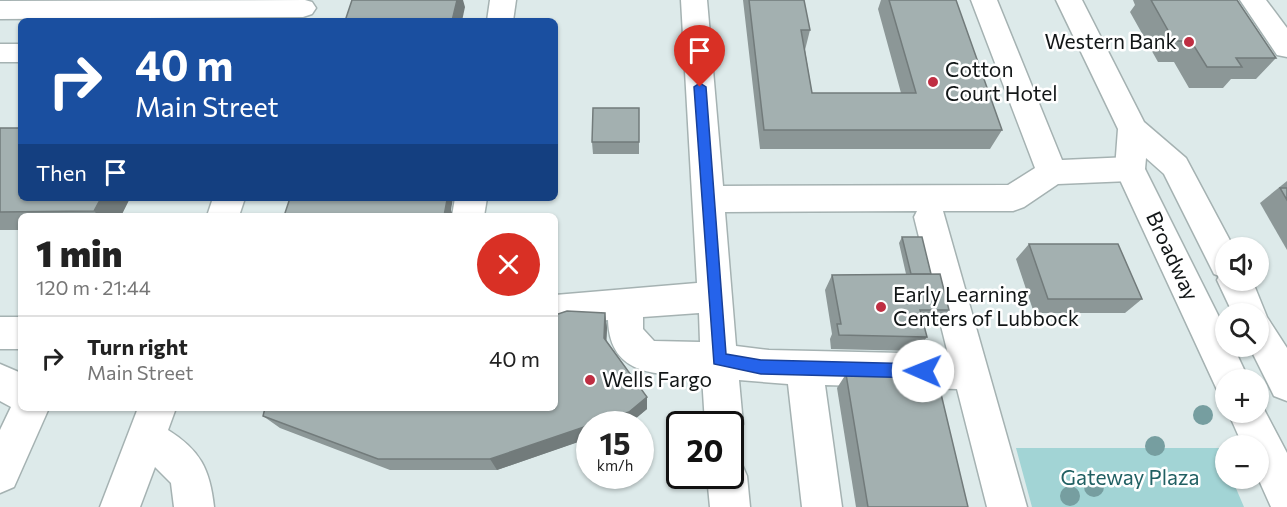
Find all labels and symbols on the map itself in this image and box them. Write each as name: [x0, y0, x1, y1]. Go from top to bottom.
pin: [674, 25, 725, 87]
place label: Western Bank: [1045, 28, 1177, 53]
marker: Western Bank: [1182, 35, 1196, 49]
place label: Cotton Court Hotel: [945, 56, 1058, 105]
marker: Cotton Court Hotel: [926, 75, 940, 89]
street label: Broadway: [1142, 207, 1205, 304]
place label: Early Learning Centers of Lubbock: [893, 281, 1079, 330]
marker: Early Learning Centers of Lubbock: [874, 300, 888, 314]
position arrow: [891, 339, 955, 403]
place label: Wells Fargo: [602, 366, 712, 391]
marker: Wells Fargo: [583, 373, 597, 387]
speed limit sign: 20: [666, 411, 744, 489]
park label: Gateway Plaza: [1061, 464, 1199, 489]

